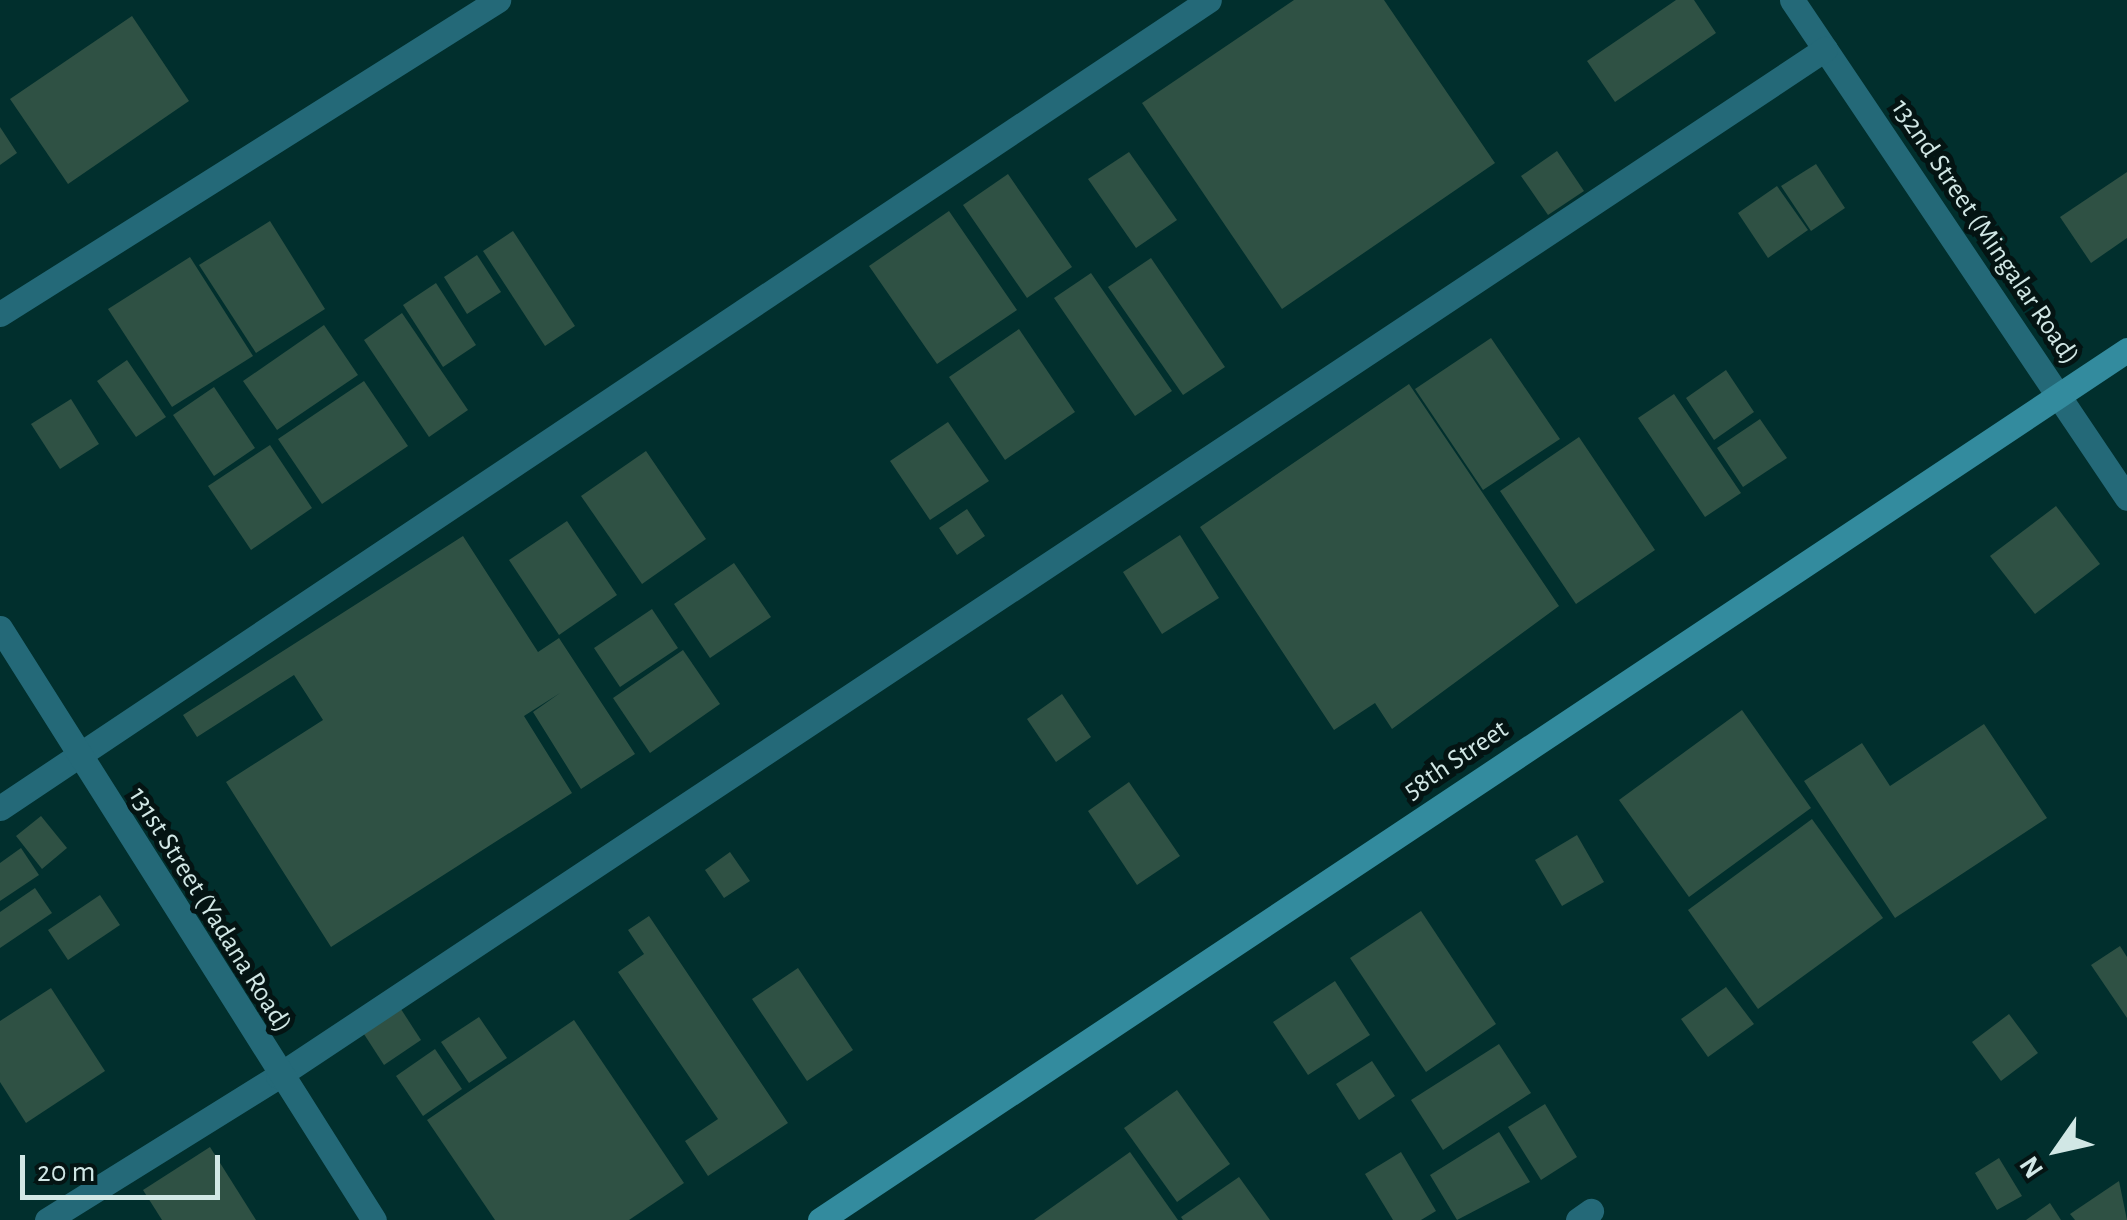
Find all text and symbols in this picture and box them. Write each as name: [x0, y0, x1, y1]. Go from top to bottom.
street label: 132nd Street (Mingalar Road): [1884, 93, 2086, 371]
street label: 58th Street: [1397, 713, 1515, 807]
street label: 131st Street (Yadana Road): [121, 781, 299, 1039]
north arrow: [2007, 1100, 2107, 1200]
scale bar: [25, 1135, 225, 1197]
text: N: [2015, 1151, 2049, 1183]
text: 20 m: [37, 1157, 95, 1187]

